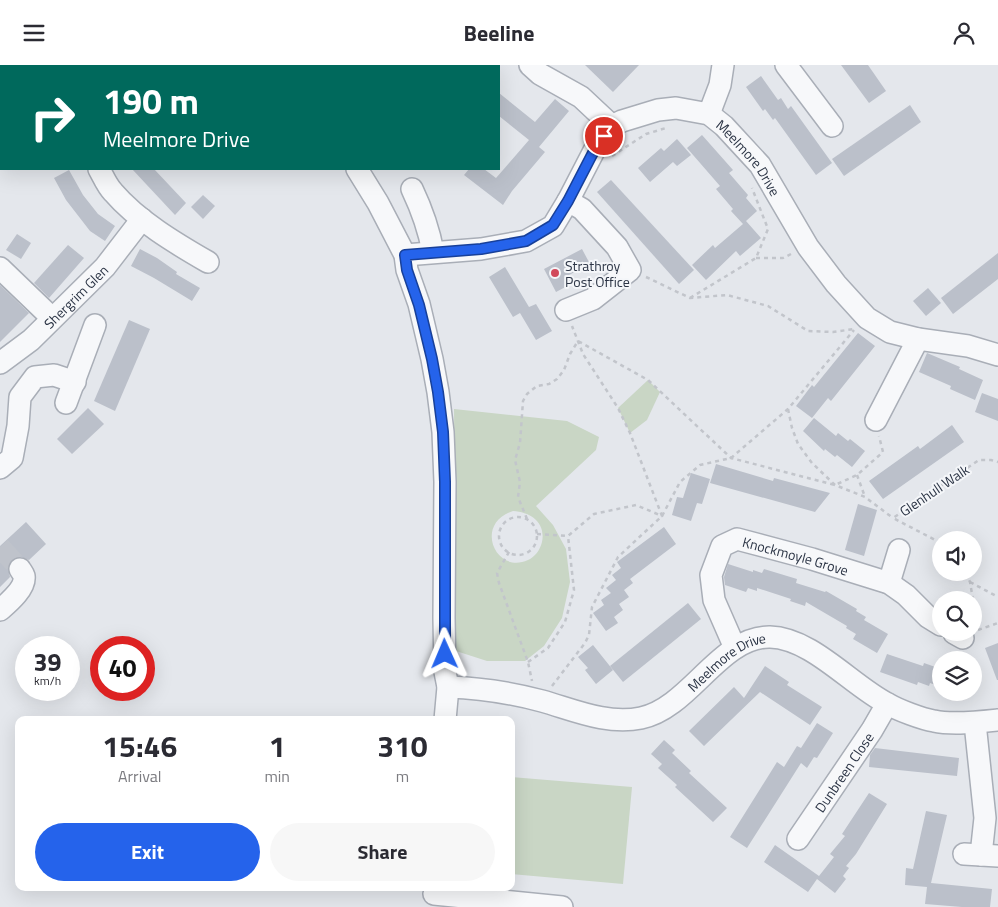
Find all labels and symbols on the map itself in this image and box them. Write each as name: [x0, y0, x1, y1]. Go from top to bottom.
street label: Meelmore Drive: [712, 114, 786, 200]
pin: [583, 115, 625, 157]
place label: Strathroy Post Office: [565, 255, 630, 292]
street label: Shergrim Glen: [38, 259, 112, 333]
marker: Strathroy Post Office: [549, 267, 561, 279]
street label: Glenhull Walk: [895, 459, 973, 521]
street label: Knockmoyle Grove: [740, 530, 851, 580]
position arrow: [418, 627, 470, 679]
street label: Meelmore Drive: [682, 627, 767, 696]
speed limit sign: 40: [90, 636, 155, 701]
street label: Dunbreen Close: [809, 728, 878, 816]

